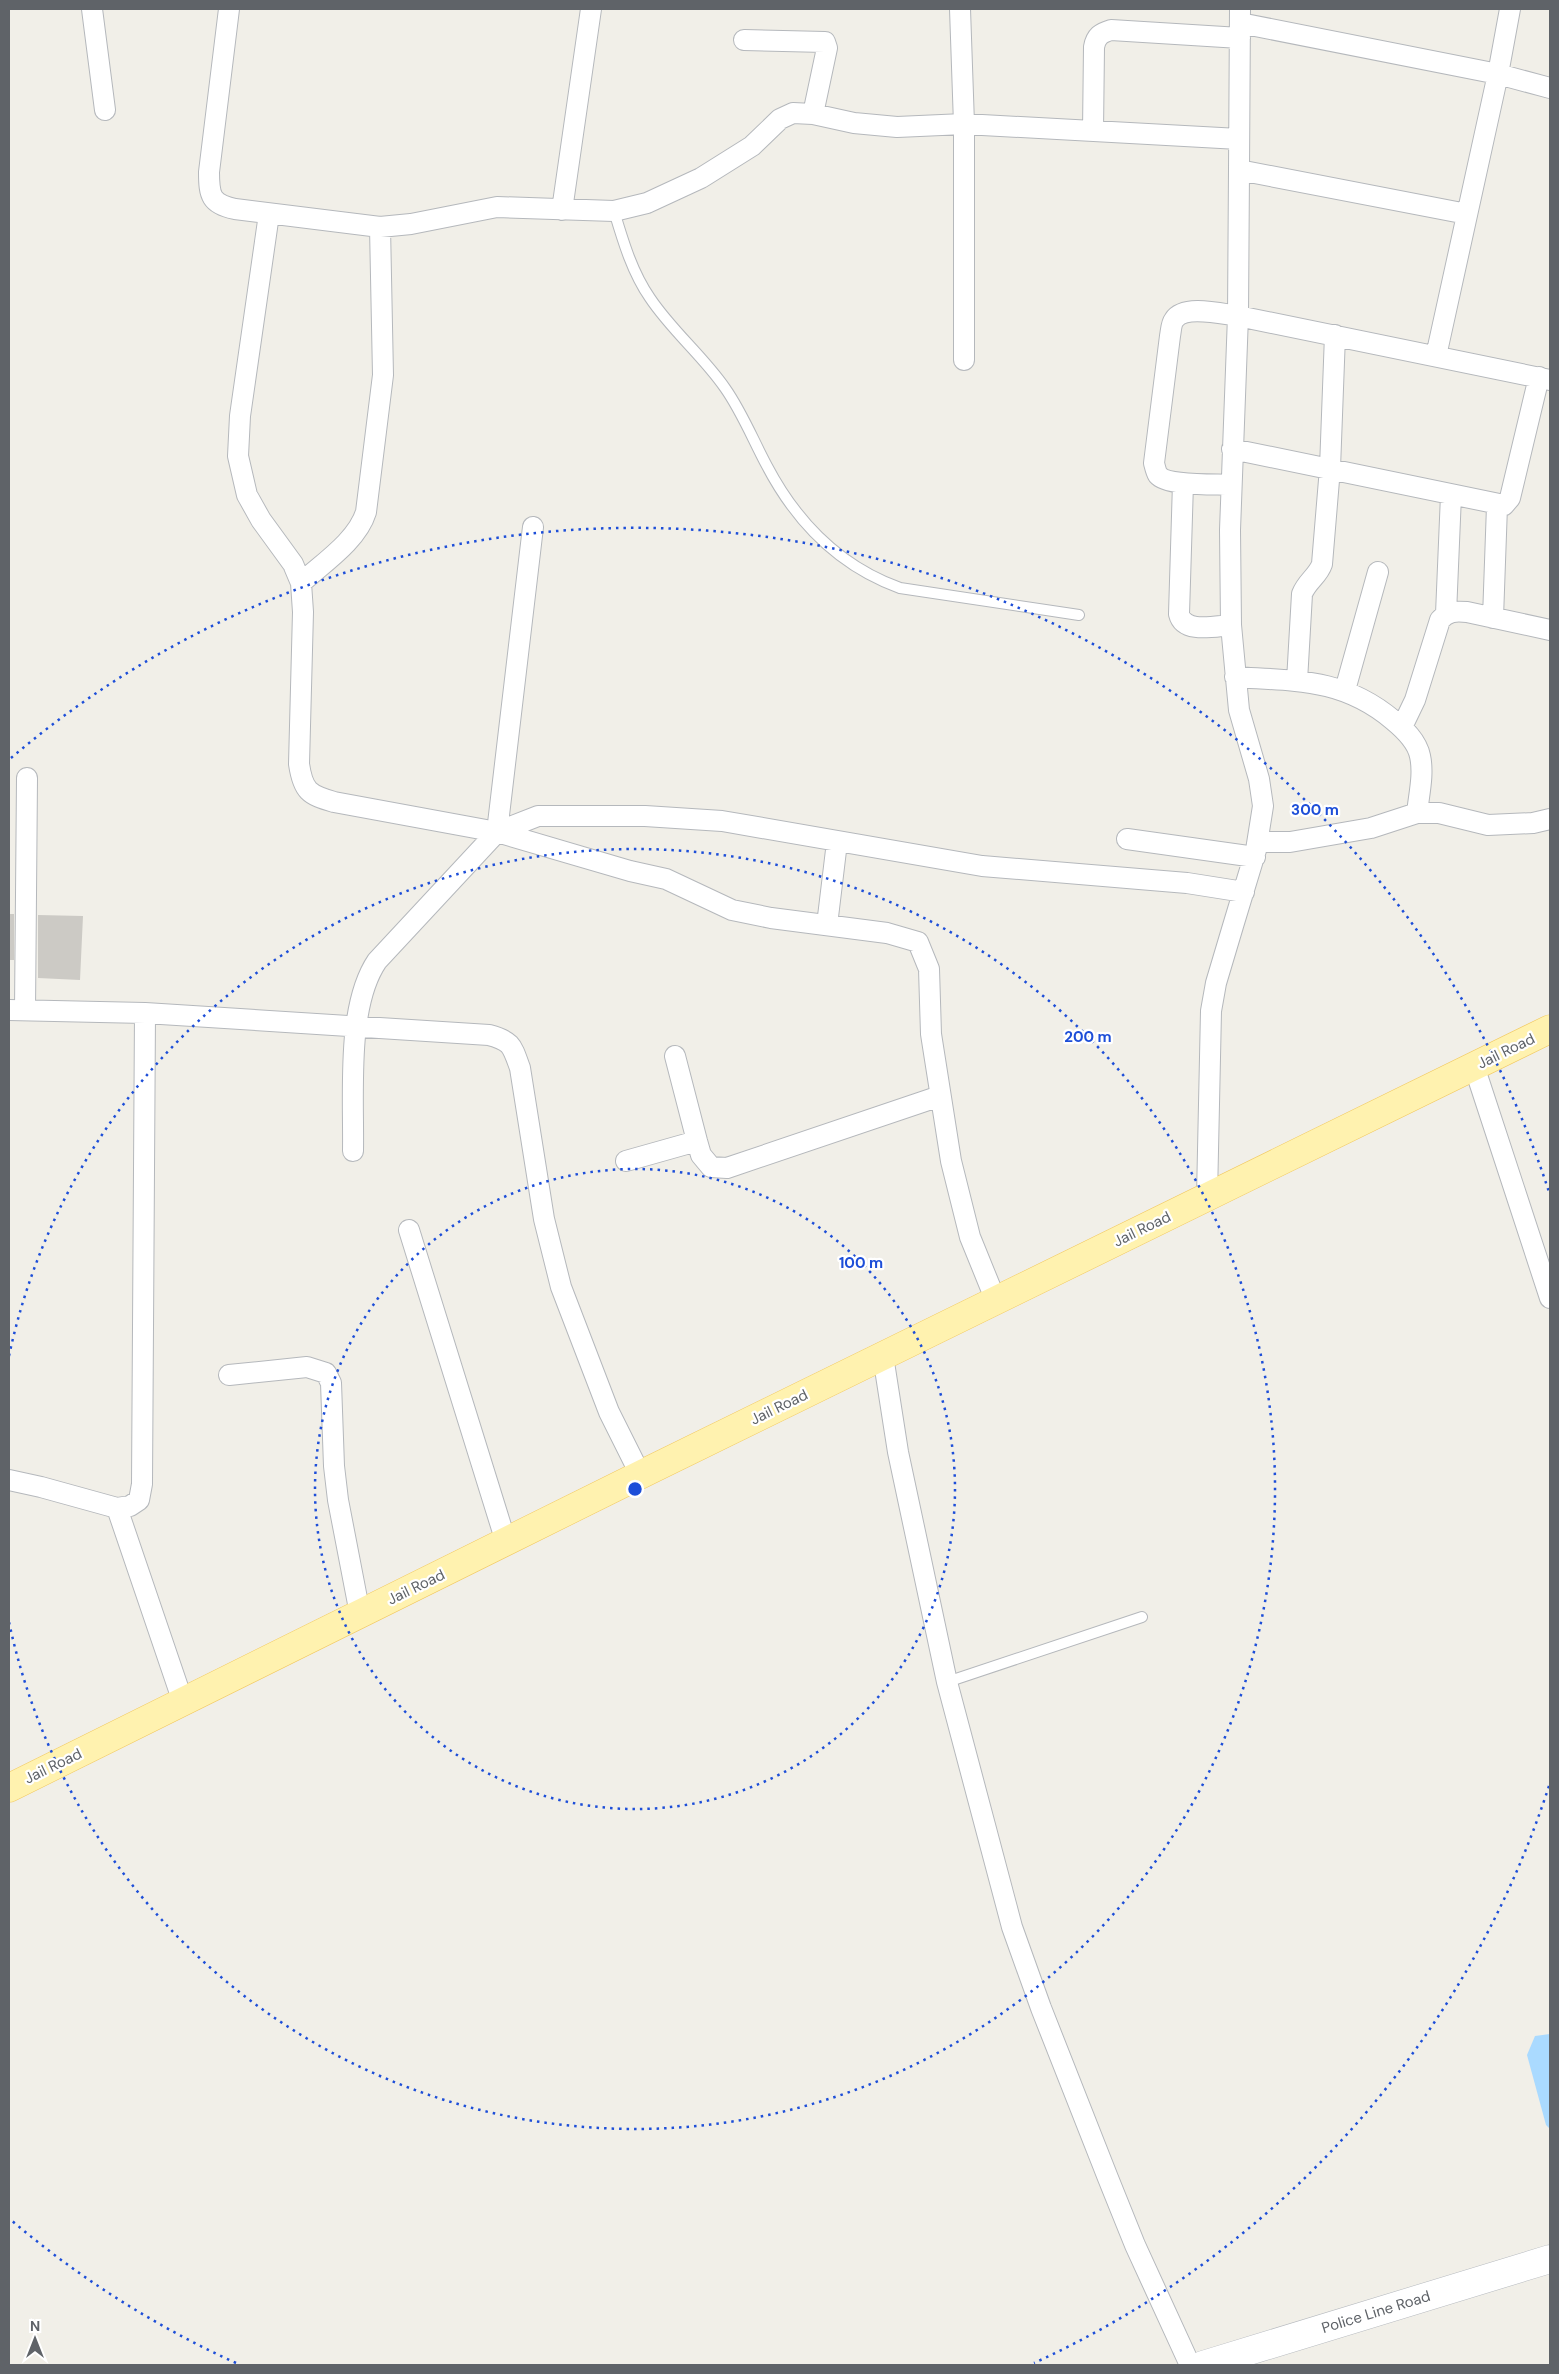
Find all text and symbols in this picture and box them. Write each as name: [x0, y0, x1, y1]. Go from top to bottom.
text: 300 m: [1291, 800, 1339, 820]
text: 200 m: [1064, 1027, 1112, 1047]
street label: Jail Road: [1474, 1029, 1538, 1073]
street label: Jail Road: [1110, 1207, 1174, 1251]
text: 100 m: [839, 1253, 883, 1273]
street label: Jail Road: [747, 1385, 811, 1429]
centre of rings: [626, 1480, 644, 1498]
street label: Jail Road: [384, 1565, 448, 1609]
street label: Jail Road: [21, 1744, 85, 1788]
street label: Police Line Road: [1319, 2286, 1433, 2338]
north arrow: [10, 2314, 60, 2364]
text: N: [30, 2317, 40, 2335]

